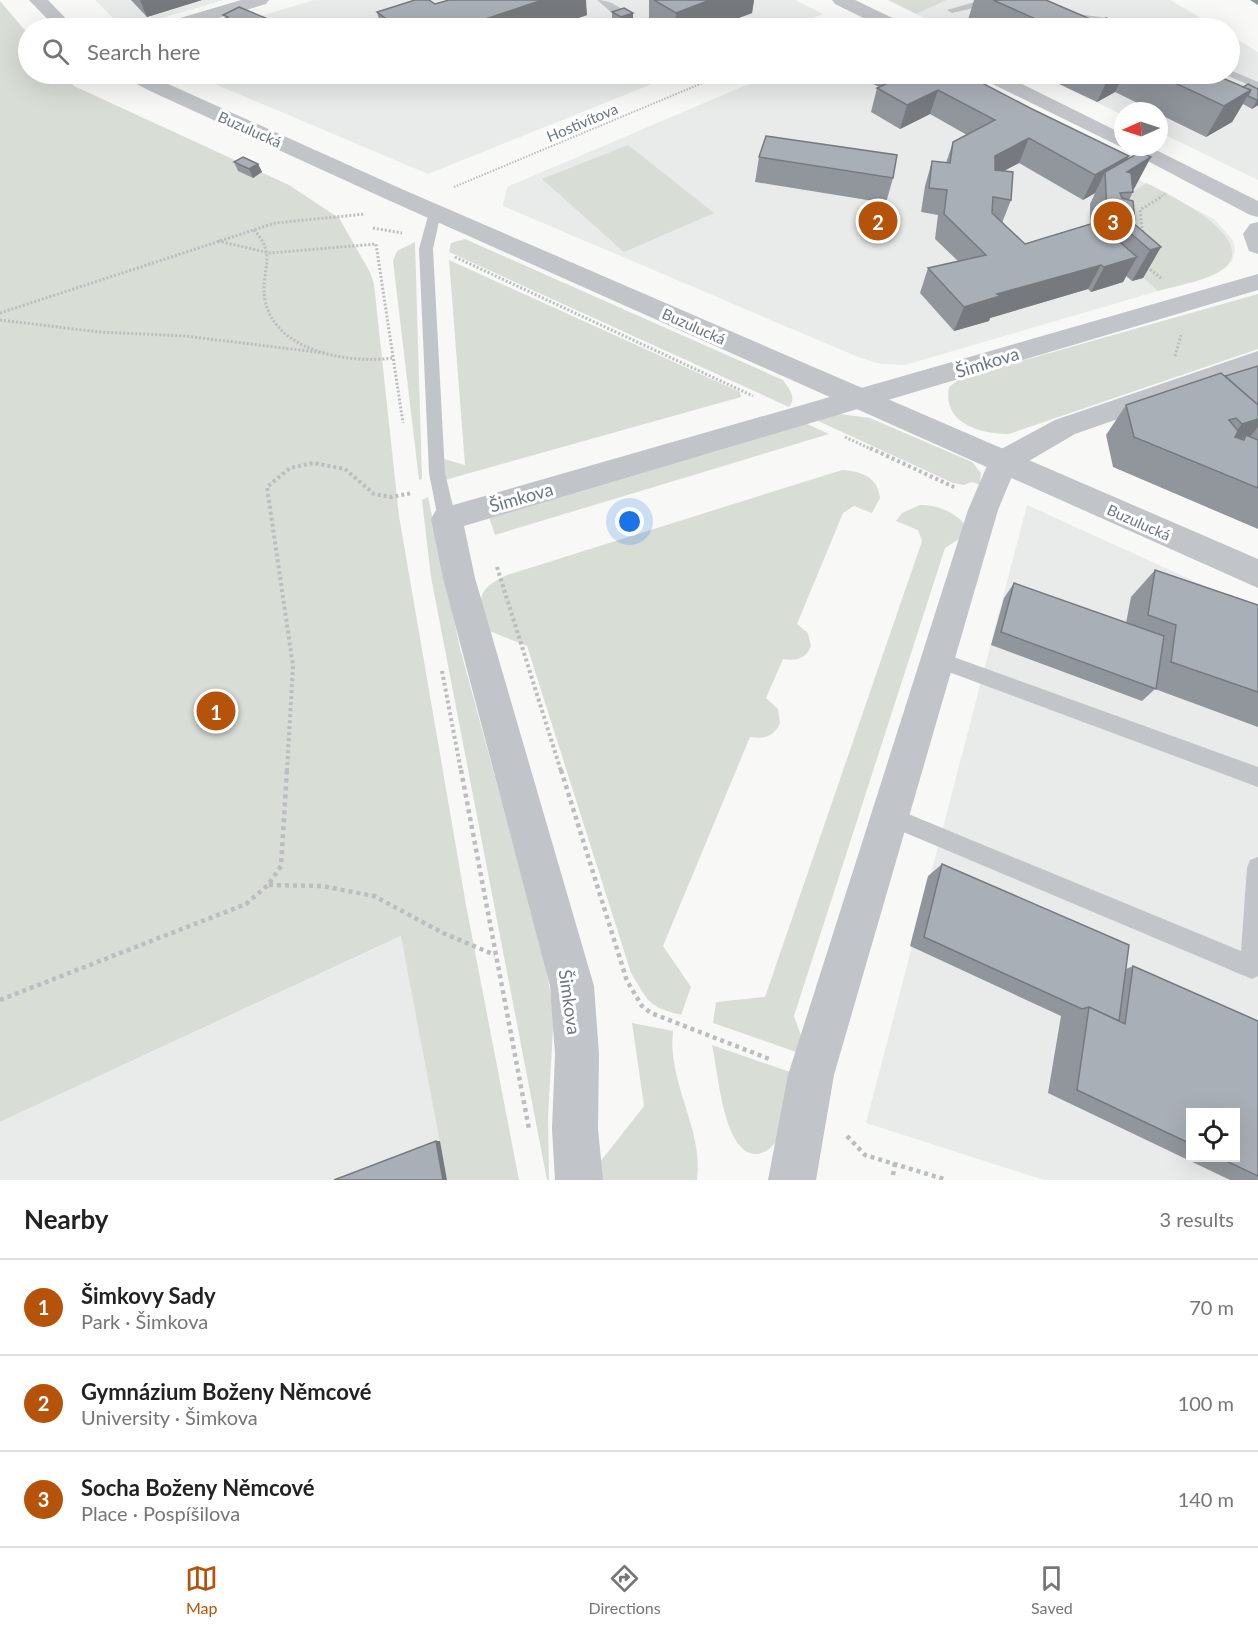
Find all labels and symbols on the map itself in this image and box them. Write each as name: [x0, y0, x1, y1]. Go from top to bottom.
street label: Hostivítova: [544, 99, 620, 145]
north arrow: [1114, 102, 1168, 156]
street label: Buzulucká: [216, 107, 284, 151]
pin: 2: [858, 198, 898, 244]
pin: 3: [1094, 198, 1132, 244]
street label: Buzulucká: [660, 304, 728, 348]
street label: Šimkova: [952, 342, 1022, 382]
street label: Šimkova: [487, 477, 555, 517]
street label: Buzulucká: [1105, 500, 1173, 544]
your location: [615, 507, 644, 536]
pin: 1: [196, 688, 236, 734]
street label: Šimkova: [555, 968, 585, 1036]

